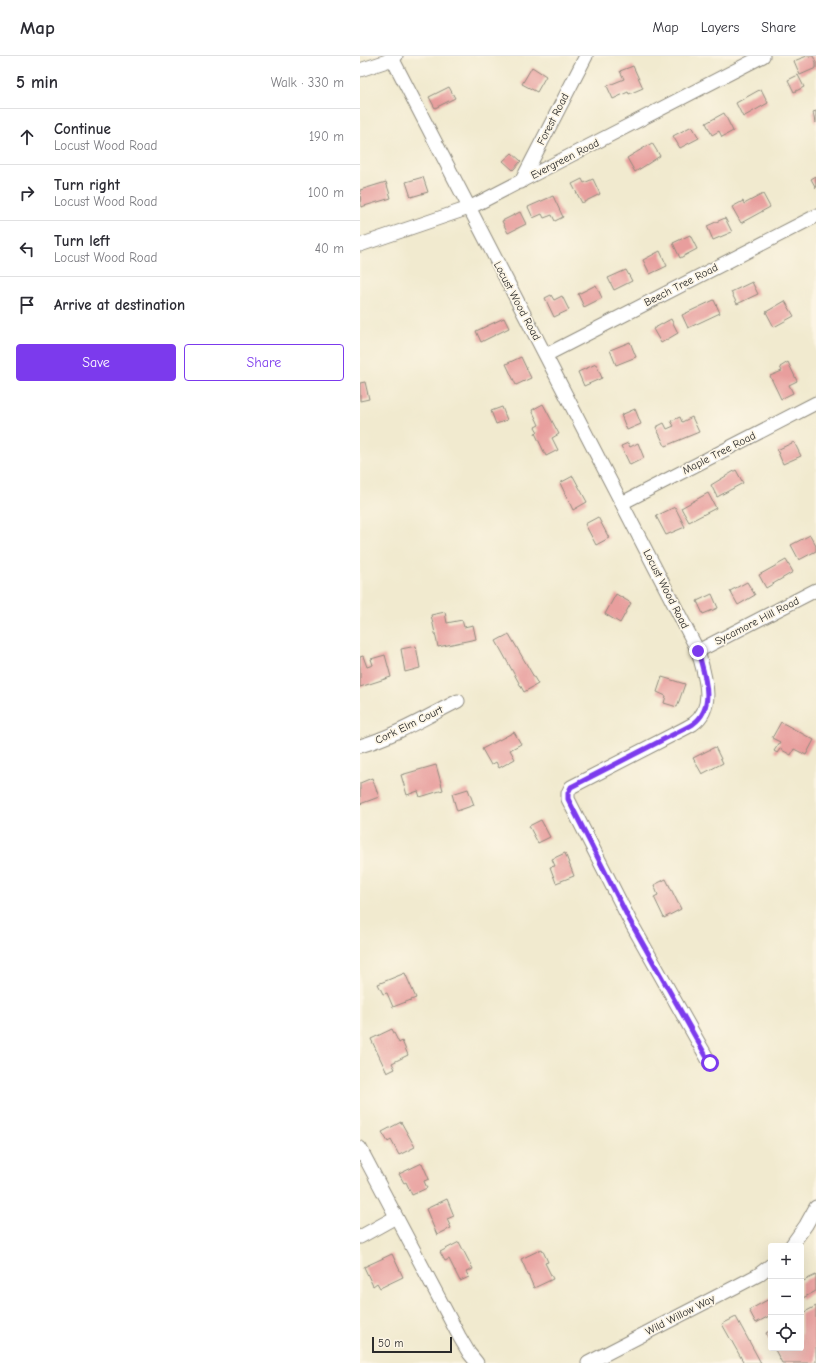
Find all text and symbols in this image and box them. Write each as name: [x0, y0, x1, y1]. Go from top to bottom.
text: Map: [20, 17, 55, 39]
text: Map: [652, 19, 679, 36]
text: Layers: [701, 19, 739, 36]
text: Share: [761, 19, 796, 36]
text: 5 min: [16, 73, 58, 92]
text: Walk · 330 m: [271, 75, 344, 90]
street label: Forest Road: [534, 91, 572, 147]
text: Continue: [54, 120, 111, 138]
icon: ahead: [16, 126, 38, 148]
text: 190 m: [309, 129, 344, 144]
street label: Evergreen Road: [529, 136, 602, 182]
text: Locust Wood Road: [54, 138, 157, 153]
text: Turn right: [54, 176, 120, 194]
icon: right: [16, 182, 38, 204]
text: 100 m: [308, 185, 344, 200]
text: Locust Wood Road: [54, 194, 157, 209]
text: Turn left: [54, 232, 110, 250]
icon: left: [16, 238, 38, 260]
text: 40 m: [315, 241, 344, 256]
text: Locust Wood Road: [54, 250, 157, 265]
street label: Locust Wood Road: [491, 259, 543, 343]
street label: Beech Tree Road: [642, 261, 720, 309]
icon: arrive: [16, 294, 38, 316]
text: Arrive at destination: [54, 296, 185, 314]
button: Save: [16, 344, 176, 381]
button: Share: [184, 344, 344, 381]
street label: Maple Tree Road: [680, 429, 758, 477]
street label: Locust Wood Road: [640, 547, 692, 631]
street label: Sycamore Hill Road: [713, 594, 801, 648]
route end: [689, 642, 707, 660]
street label: Cork Elm Court: [373, 703, 446, 747]
route start: [701, 1054, 719, 1072]
map controls: [768, 1243, 804, 1351]
button: +: [768, 1243, 804, 1279]
button: −: [768, 1279, 804, 1315]
street label: Wild Willow Way: [643, 1292, 717, 1338]
button: locate: [768, 1315, 804, 1351]
scale bar: [372, 1335, 452, 1354]
text: 50 m: [378, 1337, 403, 1350]

